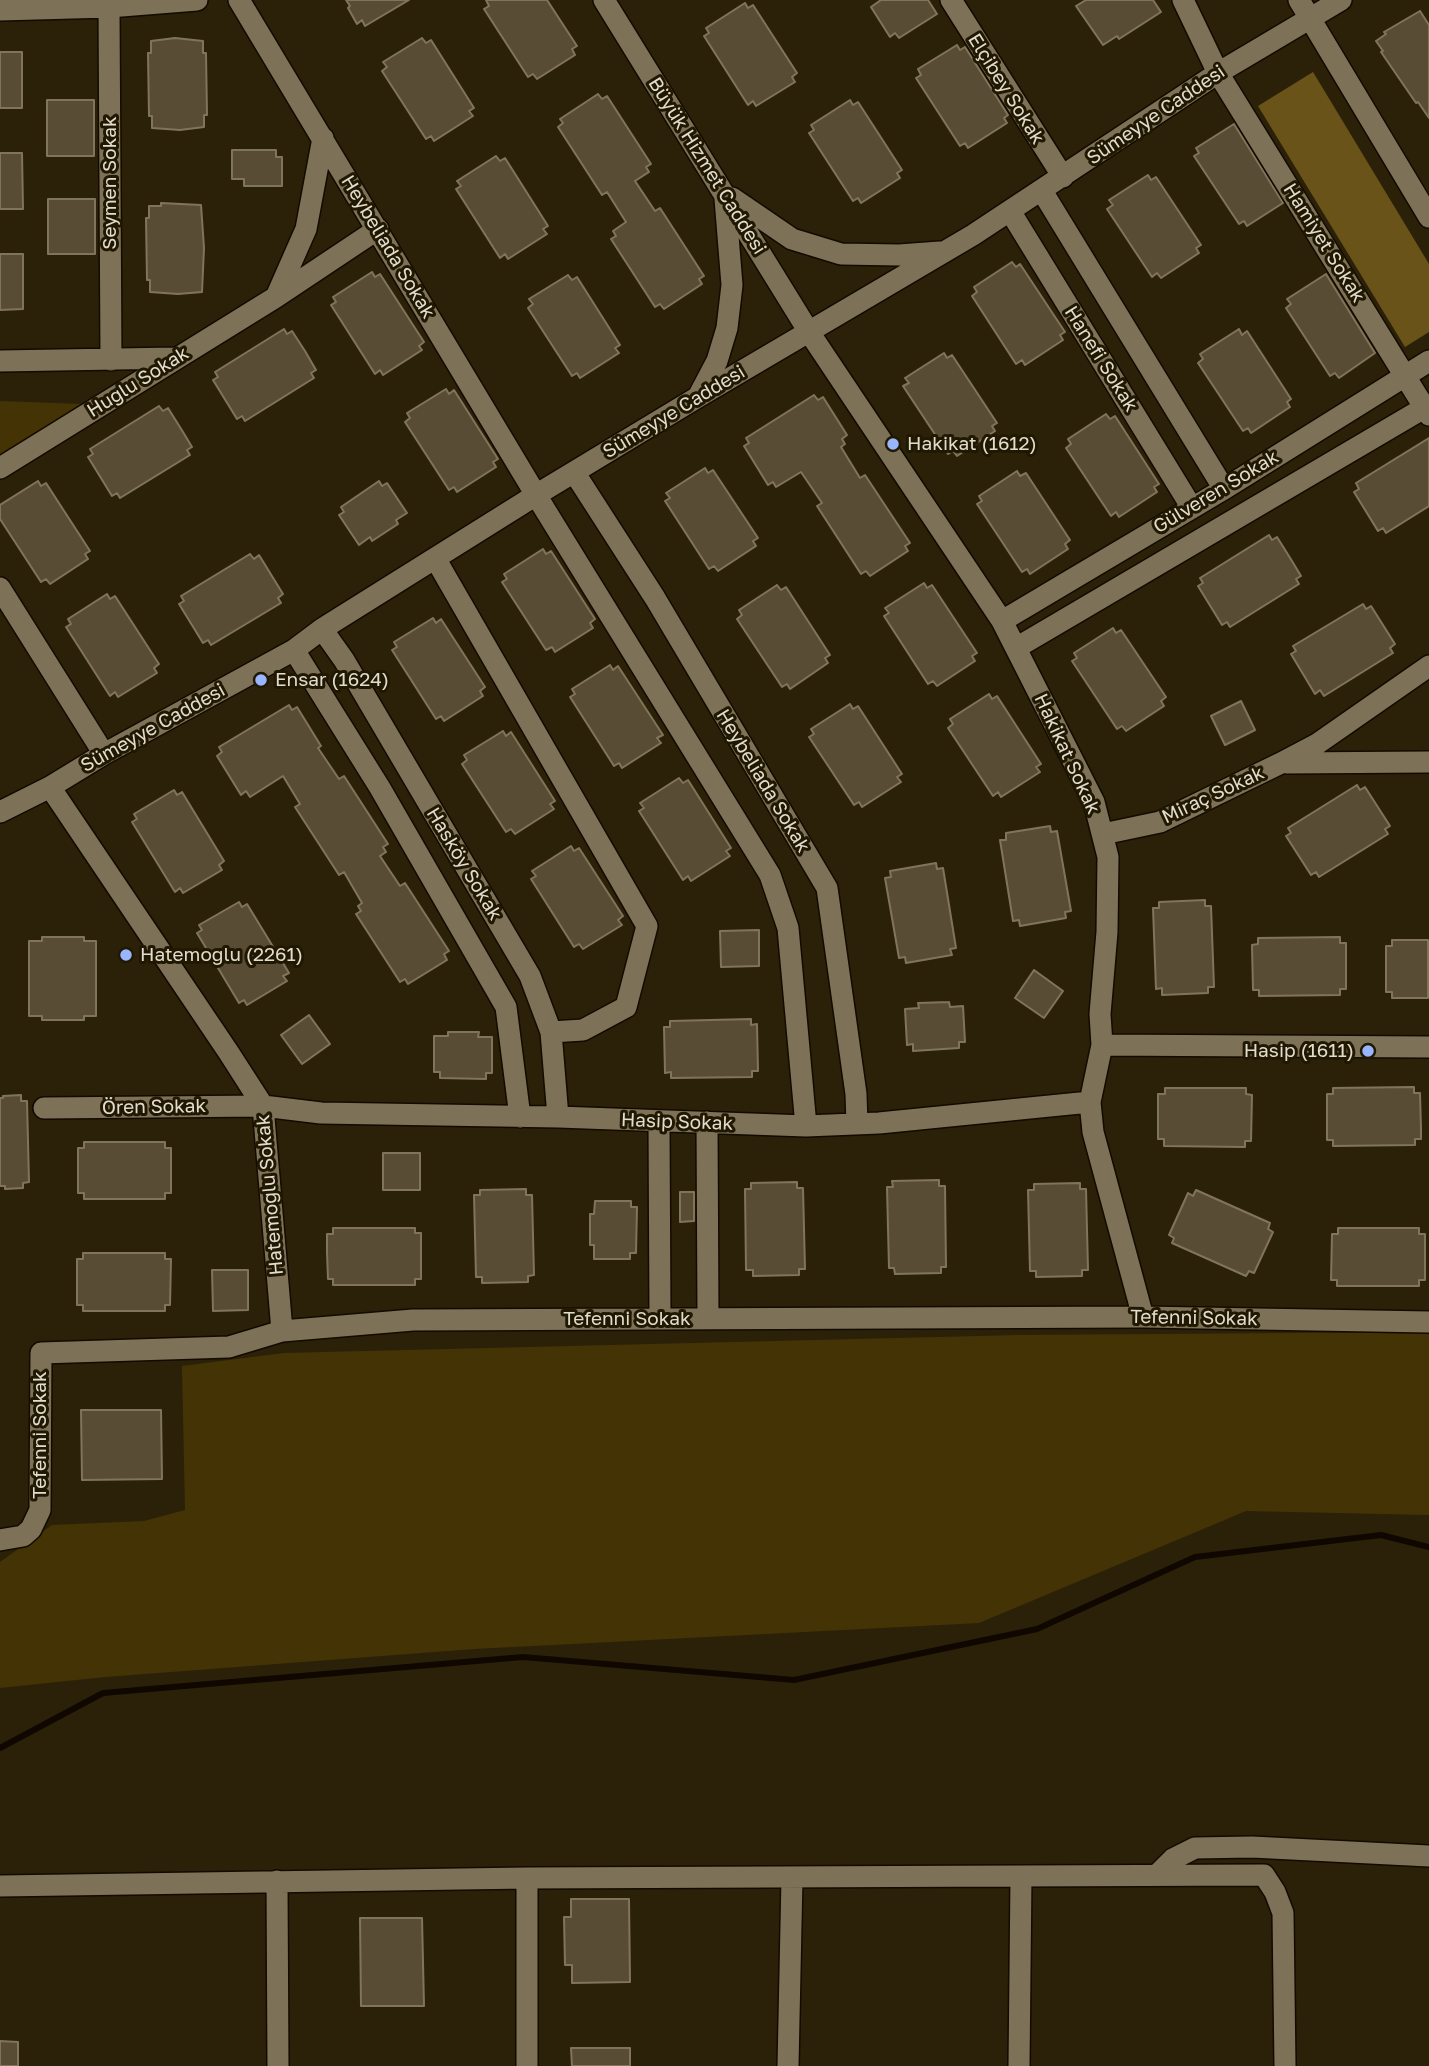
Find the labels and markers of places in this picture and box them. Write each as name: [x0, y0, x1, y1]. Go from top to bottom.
place label: Hakikat (1612): [907, 433, 1037, 455]
marker: Hakikat (1612): [885, 436, 901, 452]
place label: Ensar (1624): [275, 669, 389, 691]
marker: Ensar (1624): [253, 672, 269, 688]
place label: Hatemoğlu (2261): [140, 944, 303, 966]
marker: Hatemoğlu (2261): [118, 947, 134, 963]
place label: Hasip (1611): [1244, 1040, 1354, 1062]
marker: Hasip (1611): [1360, 1043, 1376, 1059]

